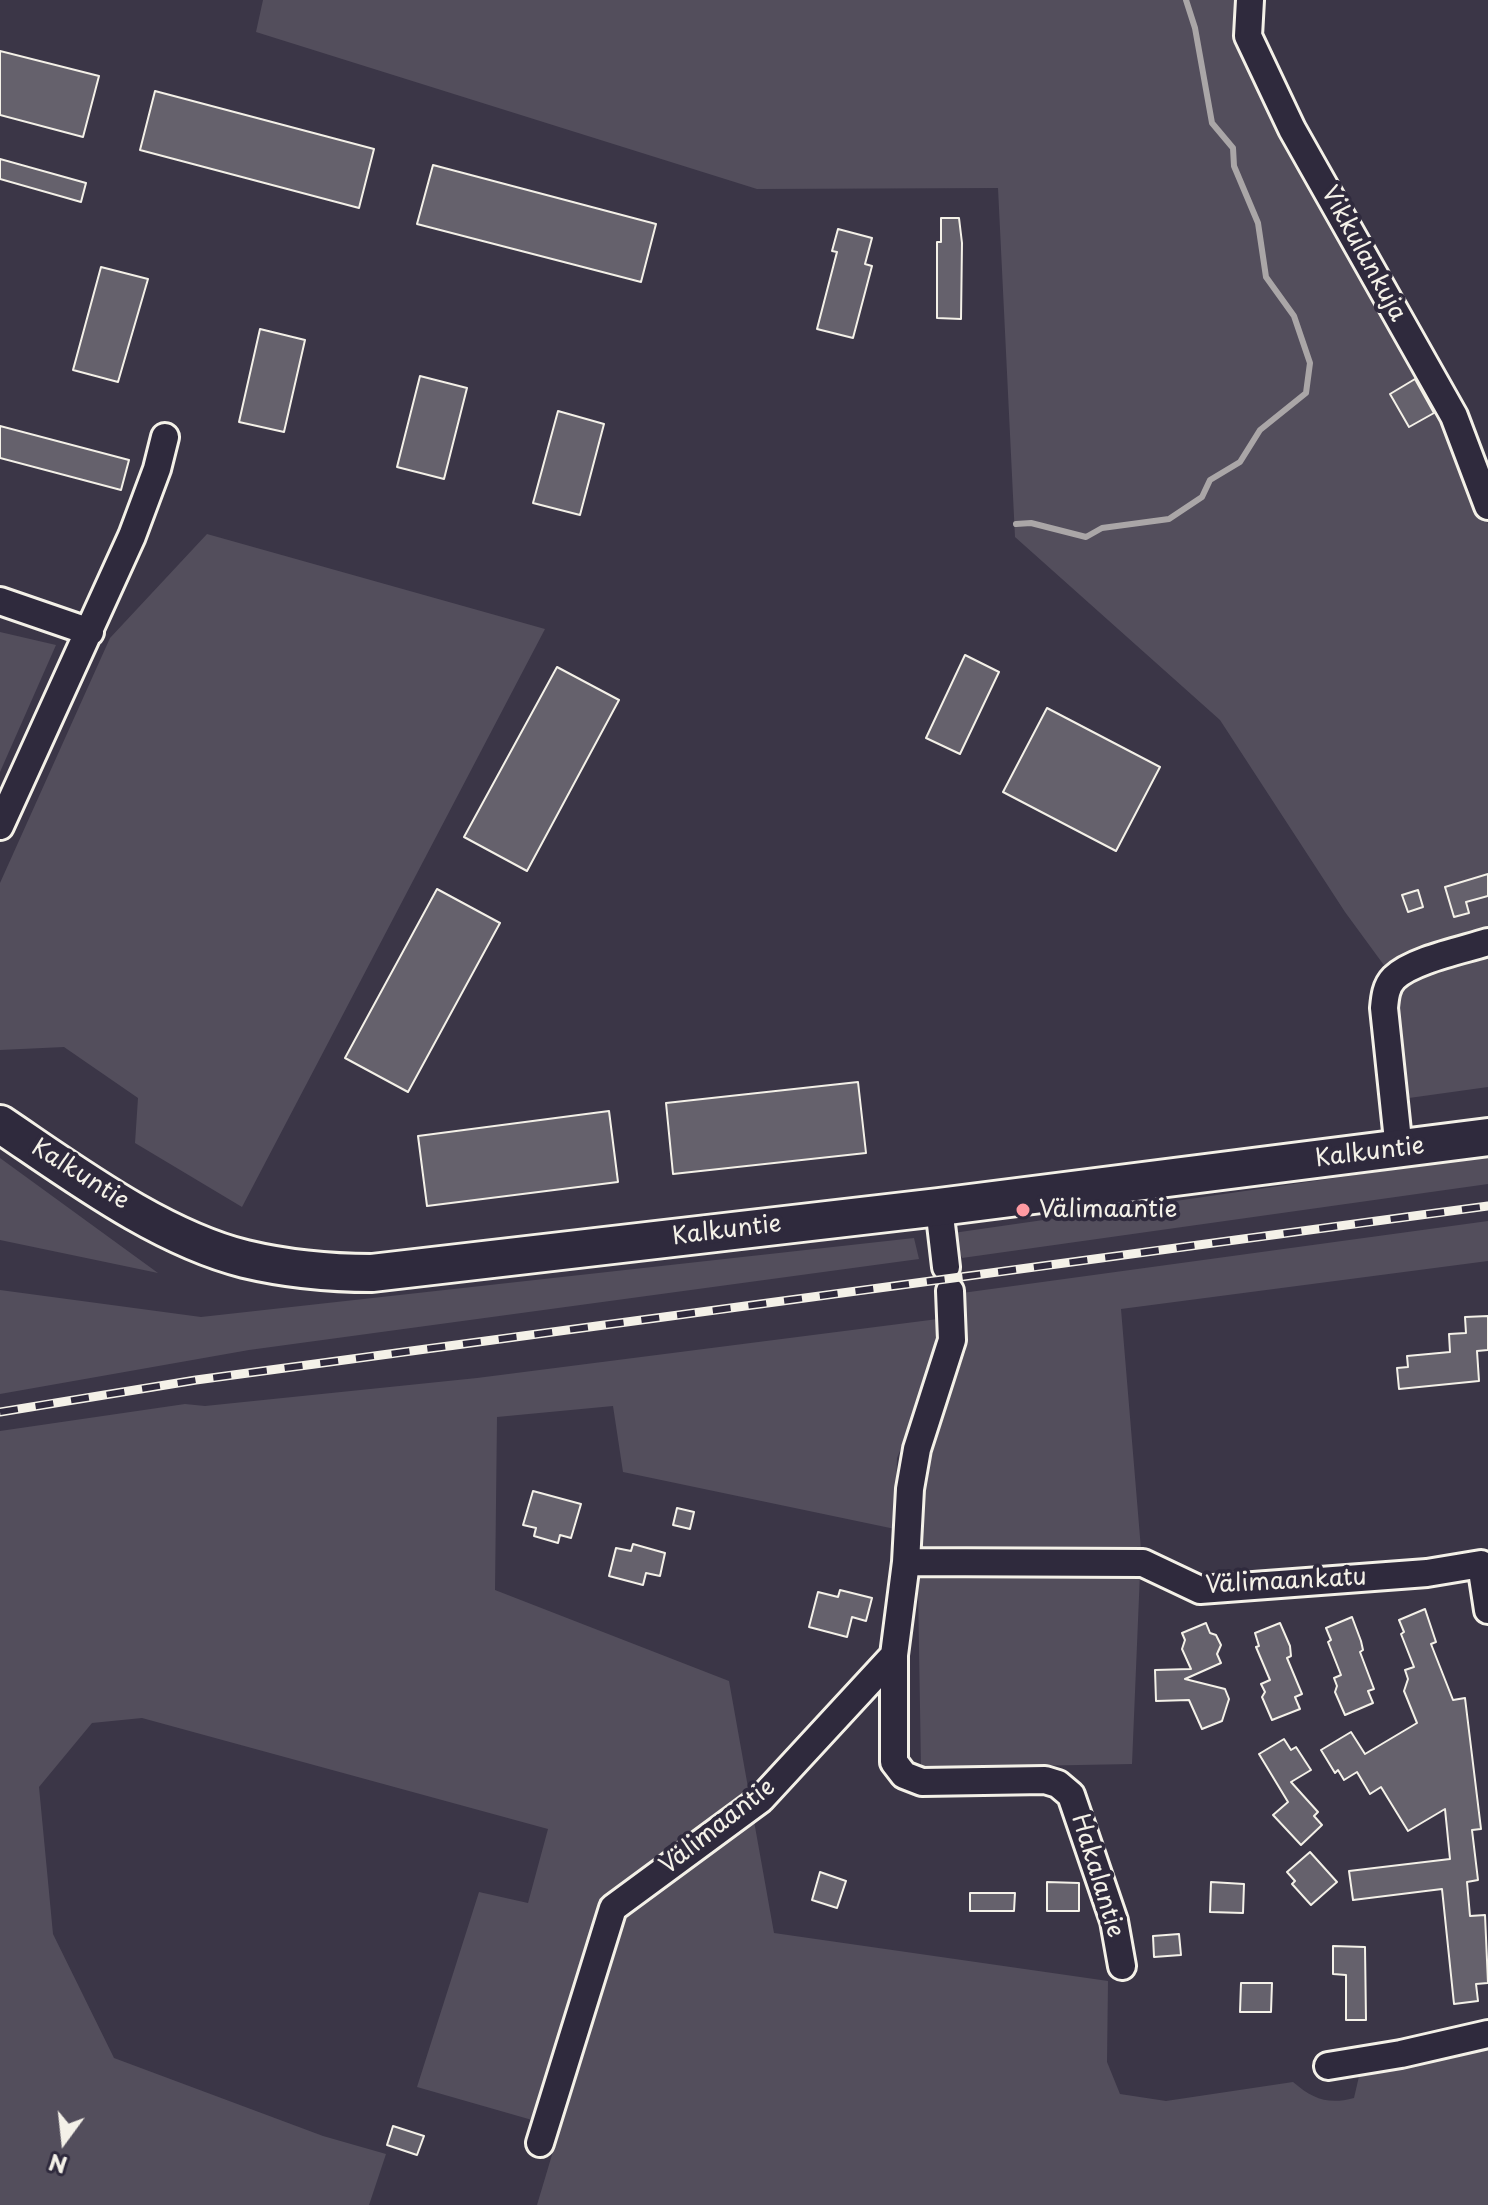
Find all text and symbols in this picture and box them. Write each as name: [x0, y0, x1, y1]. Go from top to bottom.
street label: Vikkulankuja: [1314, 181, 1412, 327]
street label: Kalkuntie: [1314, 1132, 1426, 1174]
street label: Kalkuntie: [26, 1134, 134, 1216]
place label: Välimaantie: [1039, 1196, 1177, 1224]
marker: Välimaantie: [1014, 1201, 1032, 1219]
street label: Kalkuntie: [671, 1210, 783, 1252]
street label: Välimaankatu: [1205, 1563, 1367, 1601]
street label: Välimaantie: [655, 1773, 781, 1881]
street label: Hakalantie: [1065, 1811, 1129, 1941]
north arrow: [24, 2101, 104, 2181]
text: N: [45, 2146, 70, 2183]

